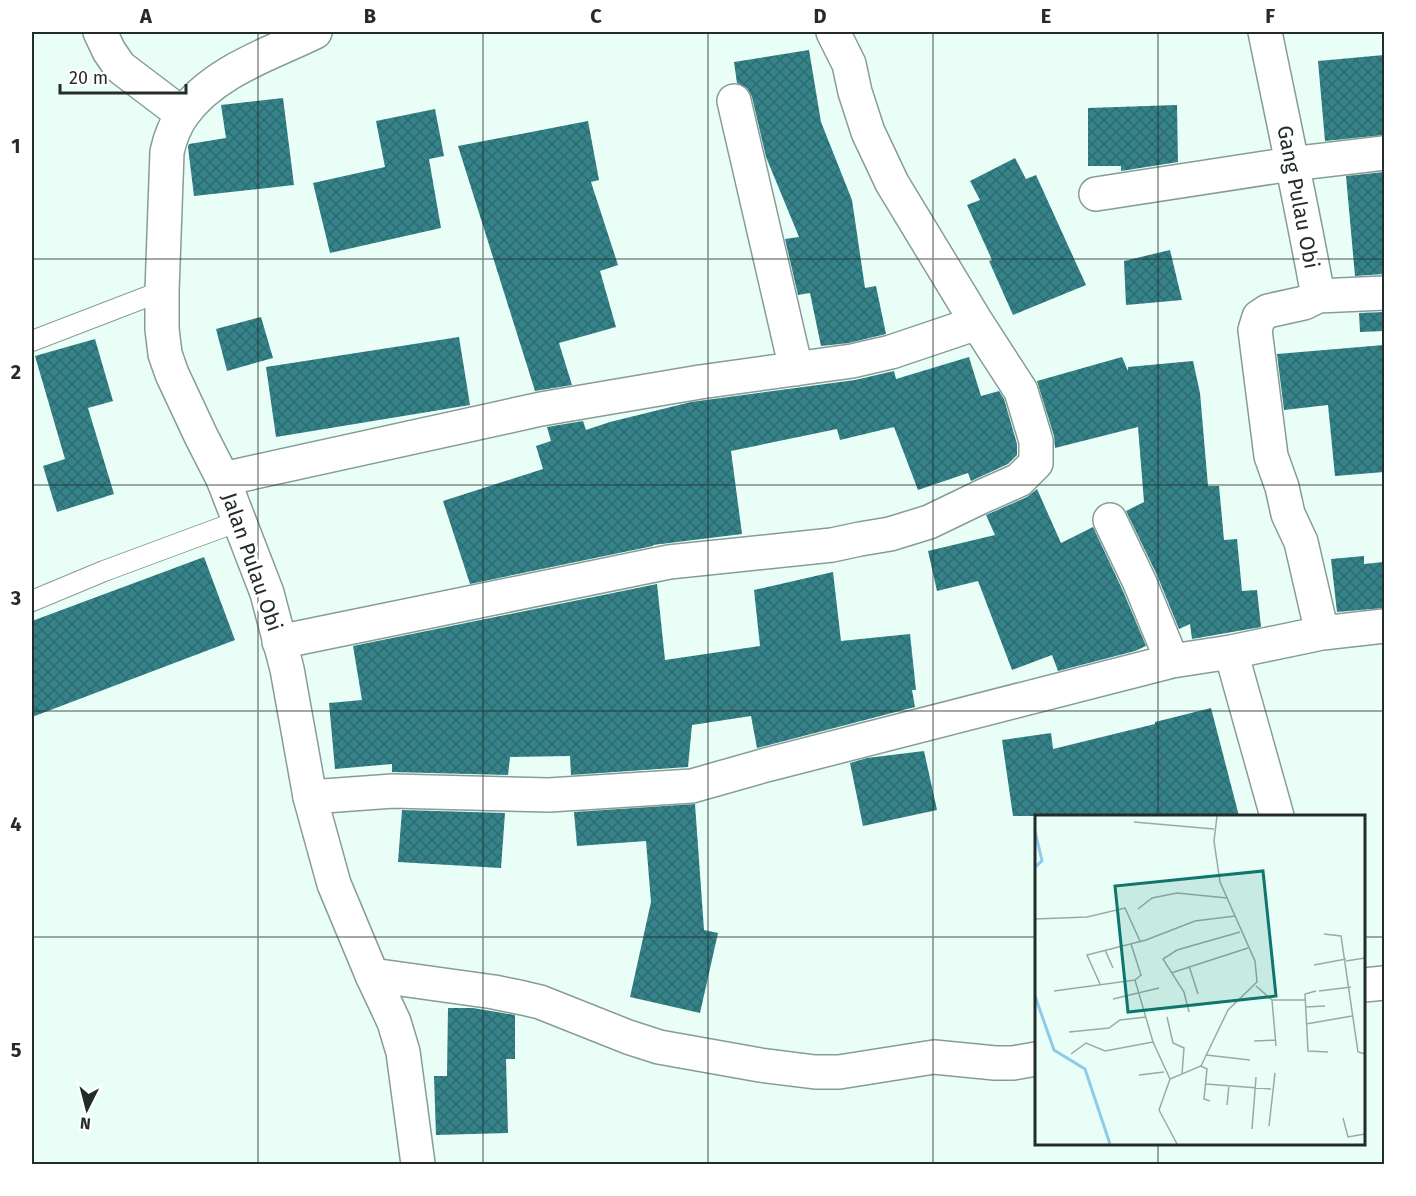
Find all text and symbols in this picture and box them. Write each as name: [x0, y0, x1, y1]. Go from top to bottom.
text: A: [139, 4, 153, 28]
text: B: [364, 4, 376, 28]
text: C: [590, 4, 602, 28]
text: D: [813, 4, 827, 28]
text: E: [1041, 4, 1051, 28]
text: F: [1265, 4, 1275, 28]
scale bar: [60, 57, 186, 95]
text: 20 m: [69, 67, 108, 89]
street label: Gang Pulau Obi: [1271, 123, 1325, 271]
text: 1: [11, 134, 21, 158]
text: 2: [11, 360, 21, 384]
street label: Jalan Pulau Obi: [216, 489, 288, 635]
text: 3: [10, 586, 21, 610]
text: 4: [10, 812, 22, 836]
inset map: [1035, 815, 1365, 1145]
text: 5: [11, 1038, 22, 1062]
north arrow: [57, 1079, 117, 1139]
text: N: [79, 1113, 92, 1133]

